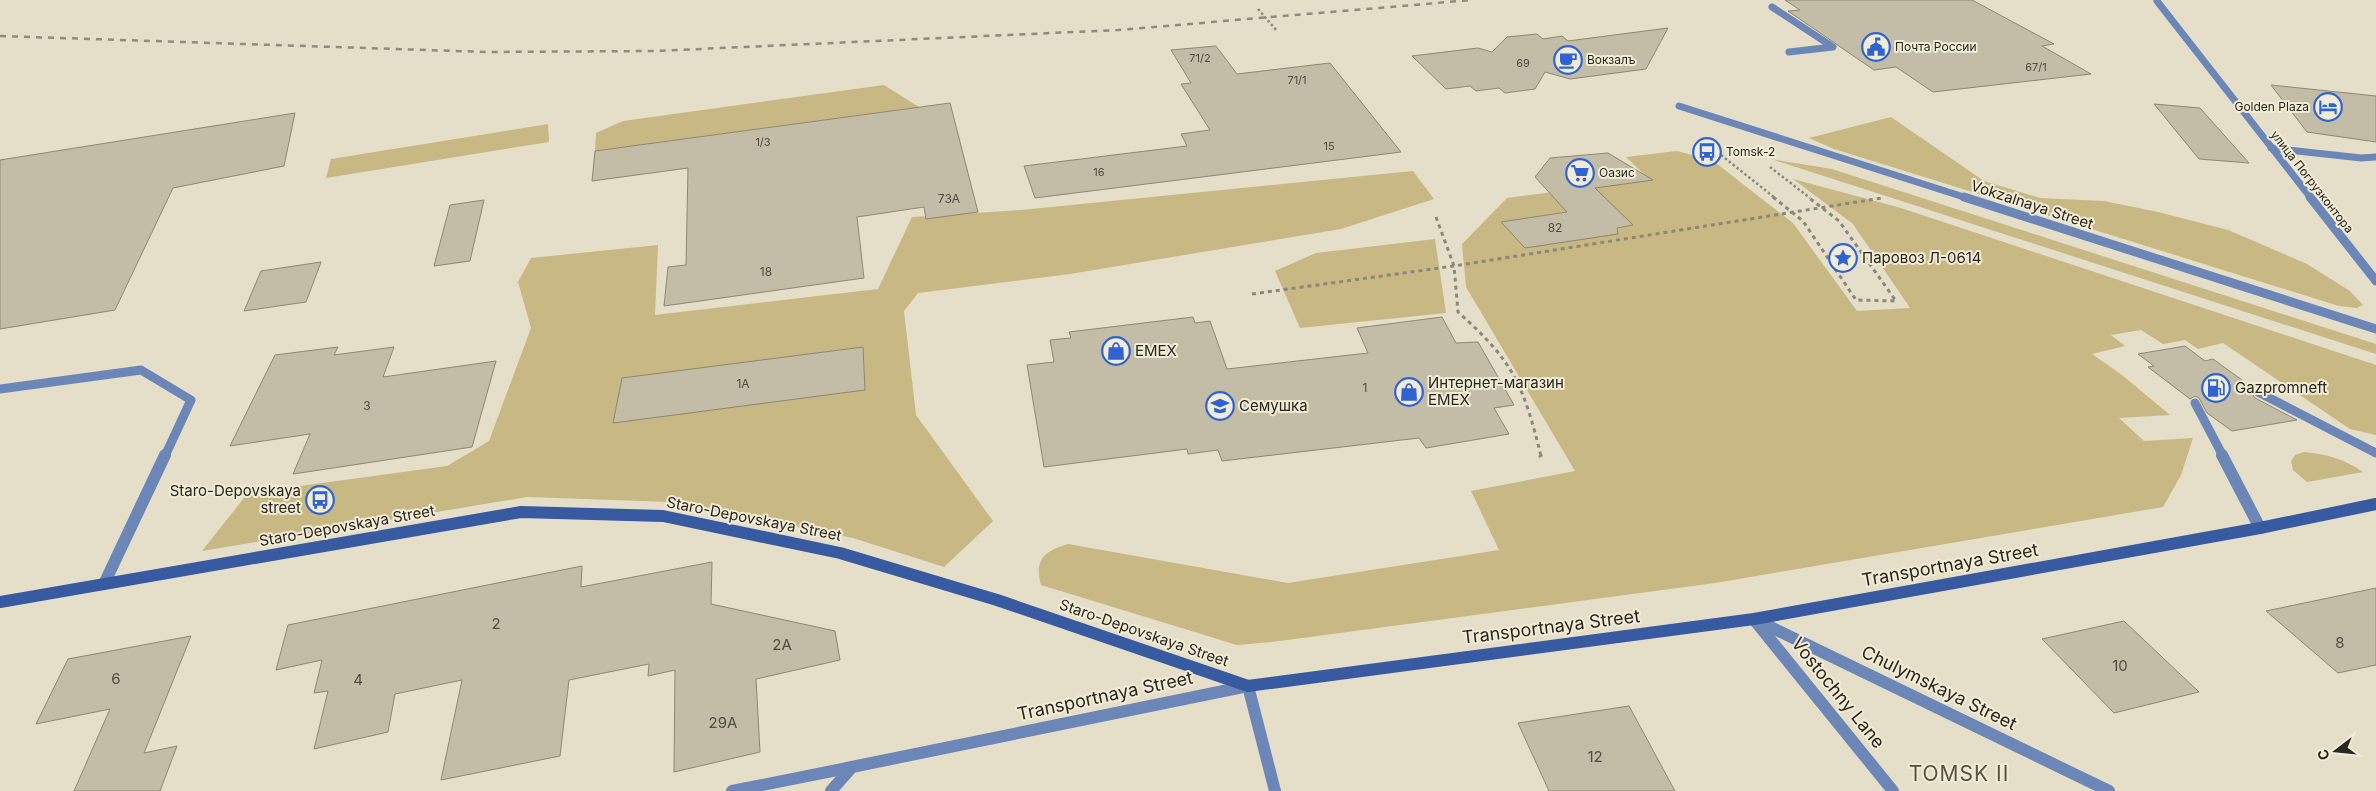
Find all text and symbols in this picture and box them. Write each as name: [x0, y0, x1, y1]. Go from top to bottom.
public building icon: Почта России: [1861, 32, 1891, 62]
place label: Почта России: [1895, 39, 1977, 54]
cafe icon: Вокзалъ: [1553, 45, 1583, 75]
house number: 71/2: [1189, 51, 1211, 65]
place label: Вокзалъ: [1587, 52, 1636, 67]
house number: 69: [1516, 56, 1530, 70]
house number: 67/1: [2025, 60, 2047, 74]
house number: 71/1: [1287, 73, 1307, 87]
hotel icon: Golden Plaza: [2313, 92, 2343, 122]
place label: Golden Plaza: [2234, 99, 2309, 114]
street label: улица Погрузконтора: [2268, 127, 2357, 236]
house number: 1/3: [755, 135, 771, 149]
bus stop icon: Tomsk-2: [1692, 137, 1722, 167]
house number: 15: [1323, 139, 1335, 153]
place label: Tomsk-2: [1726, 144, 1775, 159]
supermarket icon: Оазис: [1565, 158, 1595, 188]
house number: 16: [1093, 165, 1105, 179]
place label: Оазис: [1599, 165, 1635, 180]
street label: Vokzalnaya Street: [1969, 176, 2096, 233]
house number: 73А: [938, 191, 960, 206]
house number: 82: [1548, 220, 1562, 235]
place icon: Паровоз Л-0614: [1828, 243, 1858, 273]
place label: Паровоз Л-0614: [1862, 248, 1982, 267]
house number: 18: [760, 264, 772, 279]
shop icon: EMEX: [1101, 336, 1131, 366]
place label: EMEX: [1135, 341, 1177, 360]
place label: Интернет-магазин EMEX: [1428, 373, 1564, 409]
fuel station icon: Gazpromneft: [2201, 373, 2231, 403]
house number: 1А: [736, 376, 750, 391]
shop icon: Интернет-магазин EMEX: [1394, 377, 1424, 407]
place label: Gazpromneft: [2235, 378, 2327, 397]
house number: 1: [1363, 380, 1367, 395]
school or university icon: Семушка: [1205, 391, 1235, 421]
place label: Семушка: [1239, 396, 1308, 415]
house number: 3: [363, 398, 371, 413]
place label: Staro-Depovskaya street: [170, 481, 301, 517]
bus stop icon: Staro-Depovskaya street: [305, 485, 335, 515]
street label: Staro-Depovskaya Street: [665, 492, 843, 545]
street label: Staro-Depovskaya Street: [258, 501, 436, 550]
street label: Transportnaya Street: [1860, 539, 2040, 590]
street label: Staro-Depovskaya Street: [1057, 595, 1231, 670]
street label: Transportnaya Street: [1461, 605, 1641, 648]
house number: 2: [491, 614, 501, 633]
street label: Vostochny Lane: [1787, 633, 1889, 752]
house number: 8: [2335, 633, 2345, 652]
house number: 2А: [772, 635, 792, 654]
street label: Chulymskaya Street: [1858, 641, 2020, 734]
house number: 10: [2112, 656, 2128, 675]
street label: Transportnaya Street: [1015, 667, 1195, 724]
house number: 6: [111, 669, 121, 688]
house number: 4: [353, 670, 363, 689]
house number: 29А: [709, 713, 737, 732]
north arrow: [2311, 726, 2361, 776]
house number: 12: [1587, 747, 1603, 766]
text: С: [2313, 747, 2333, 762]
district label: TOMSK II: [1909, 761, 2009, 786]

